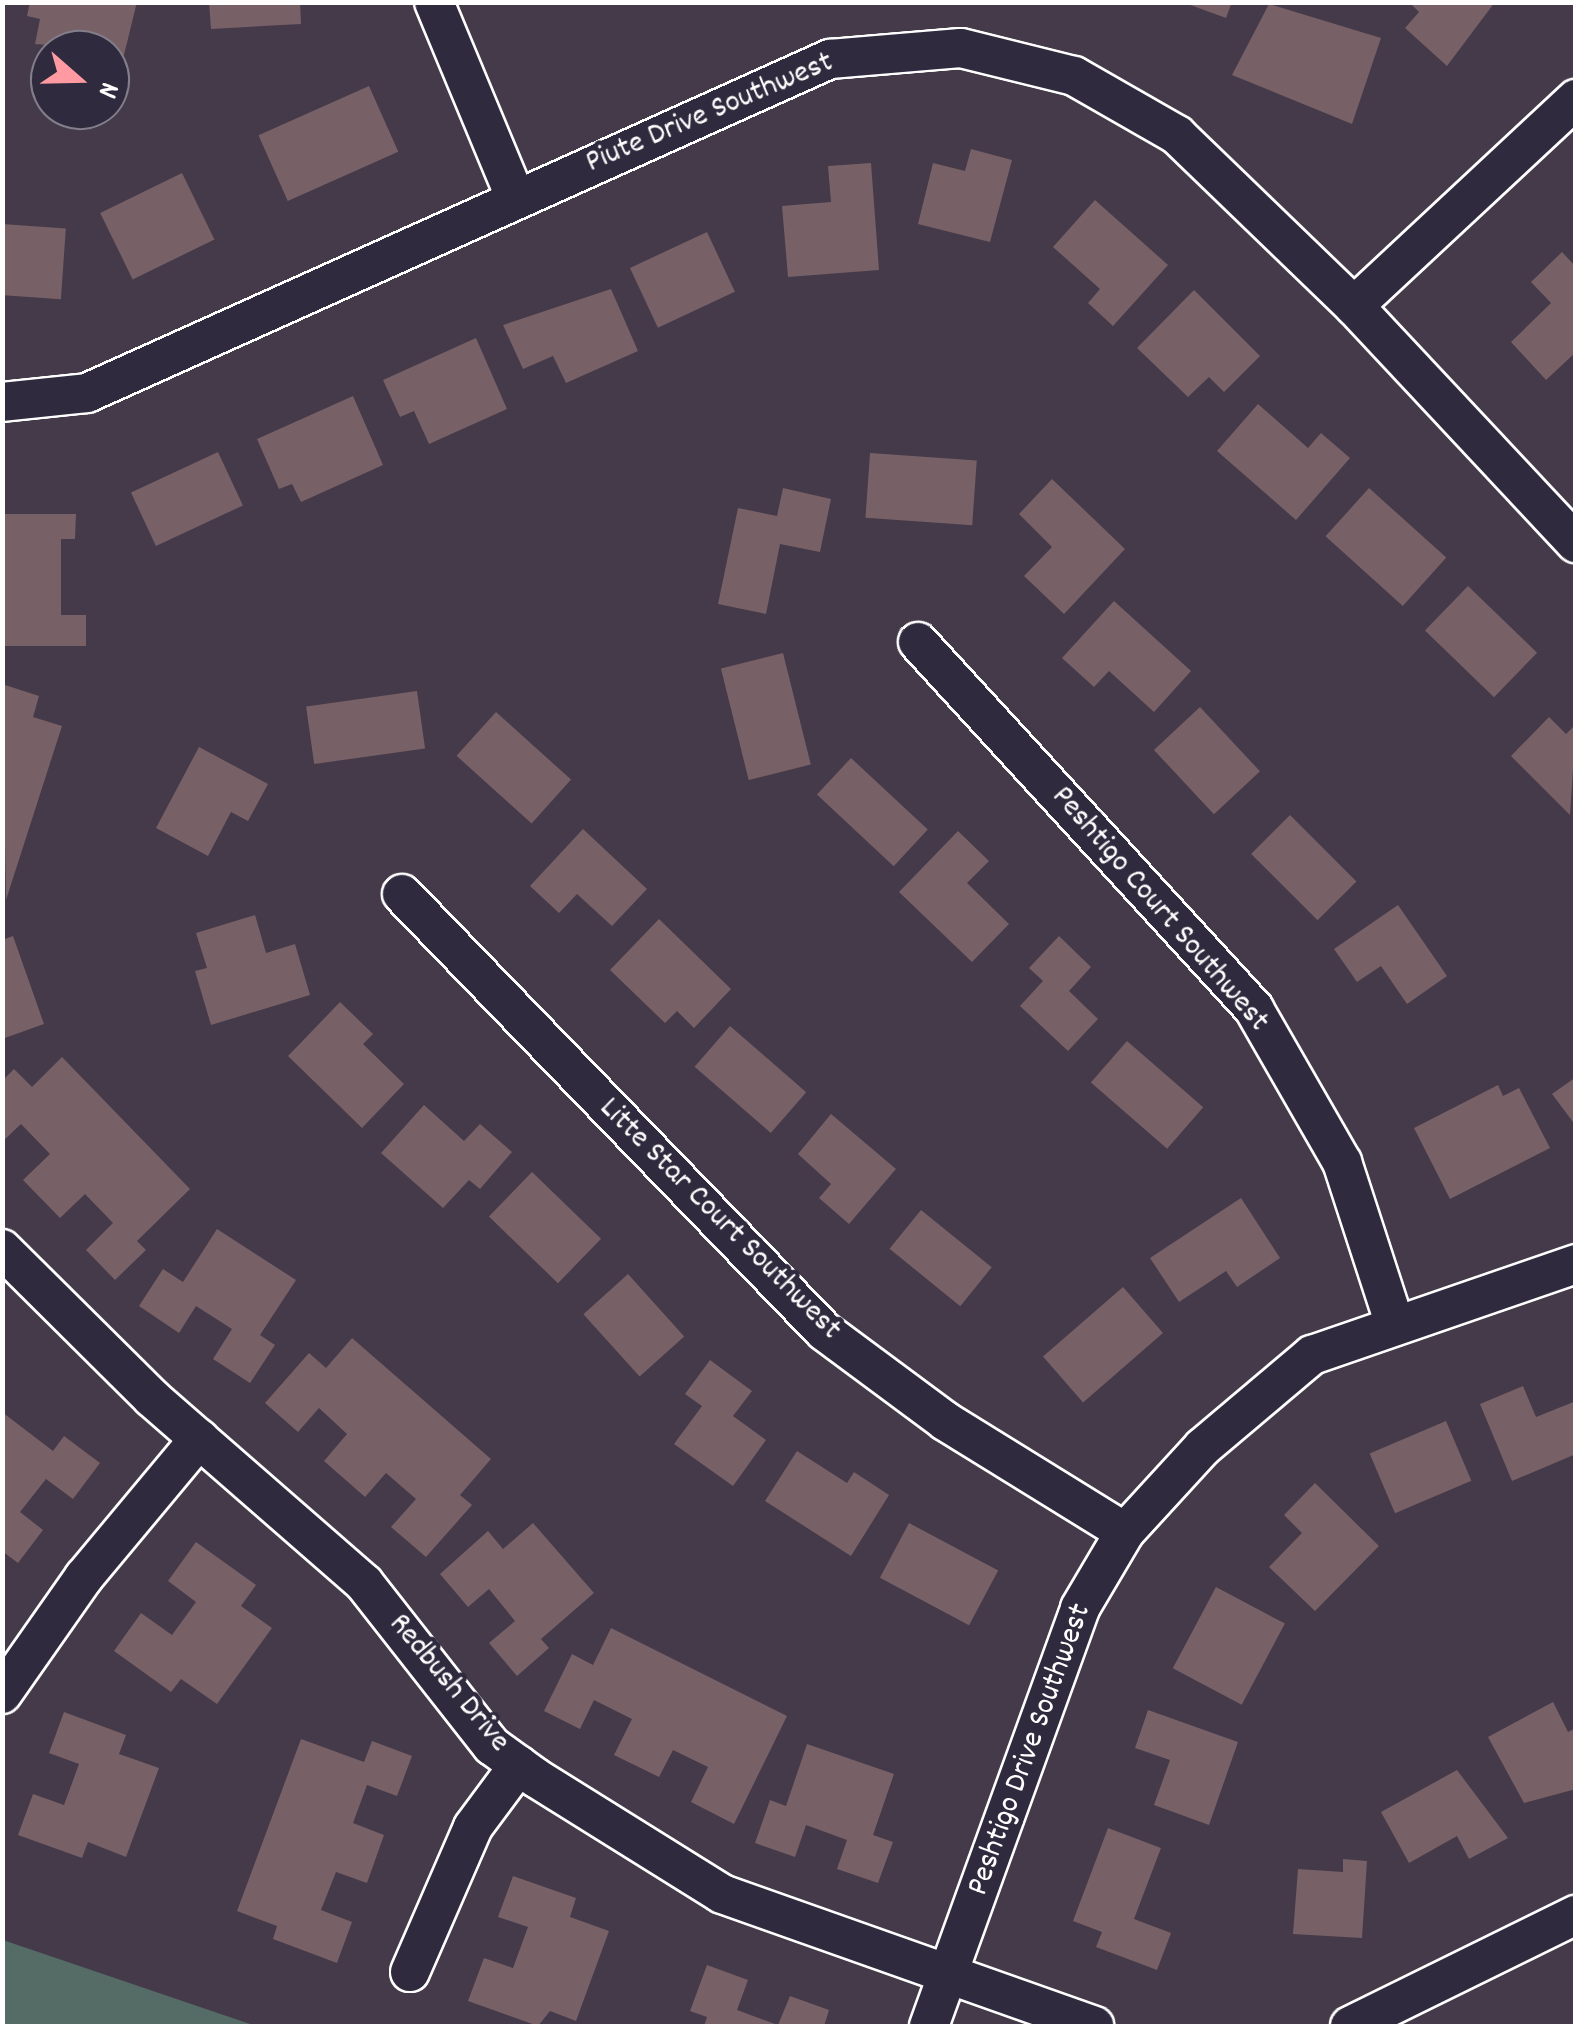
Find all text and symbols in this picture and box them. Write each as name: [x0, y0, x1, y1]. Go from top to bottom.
north arrow: [30, 30, 130, 130]
street label: Piute Drive Southwest: [581, 45, 839, 183]
text: N: [85, 76, 127, 103]
street label: Peshtigo Court Southwest: [1042, 779, 1276, 1041]
street label: Litte Star Court Southwest: [590, 1091, 848, 1349]
street label: Peshtigo Drive Southwest: [960, 1599, 1102, 1901]
street label: Redbush Drive: [379, 1607, 517, 1761]

